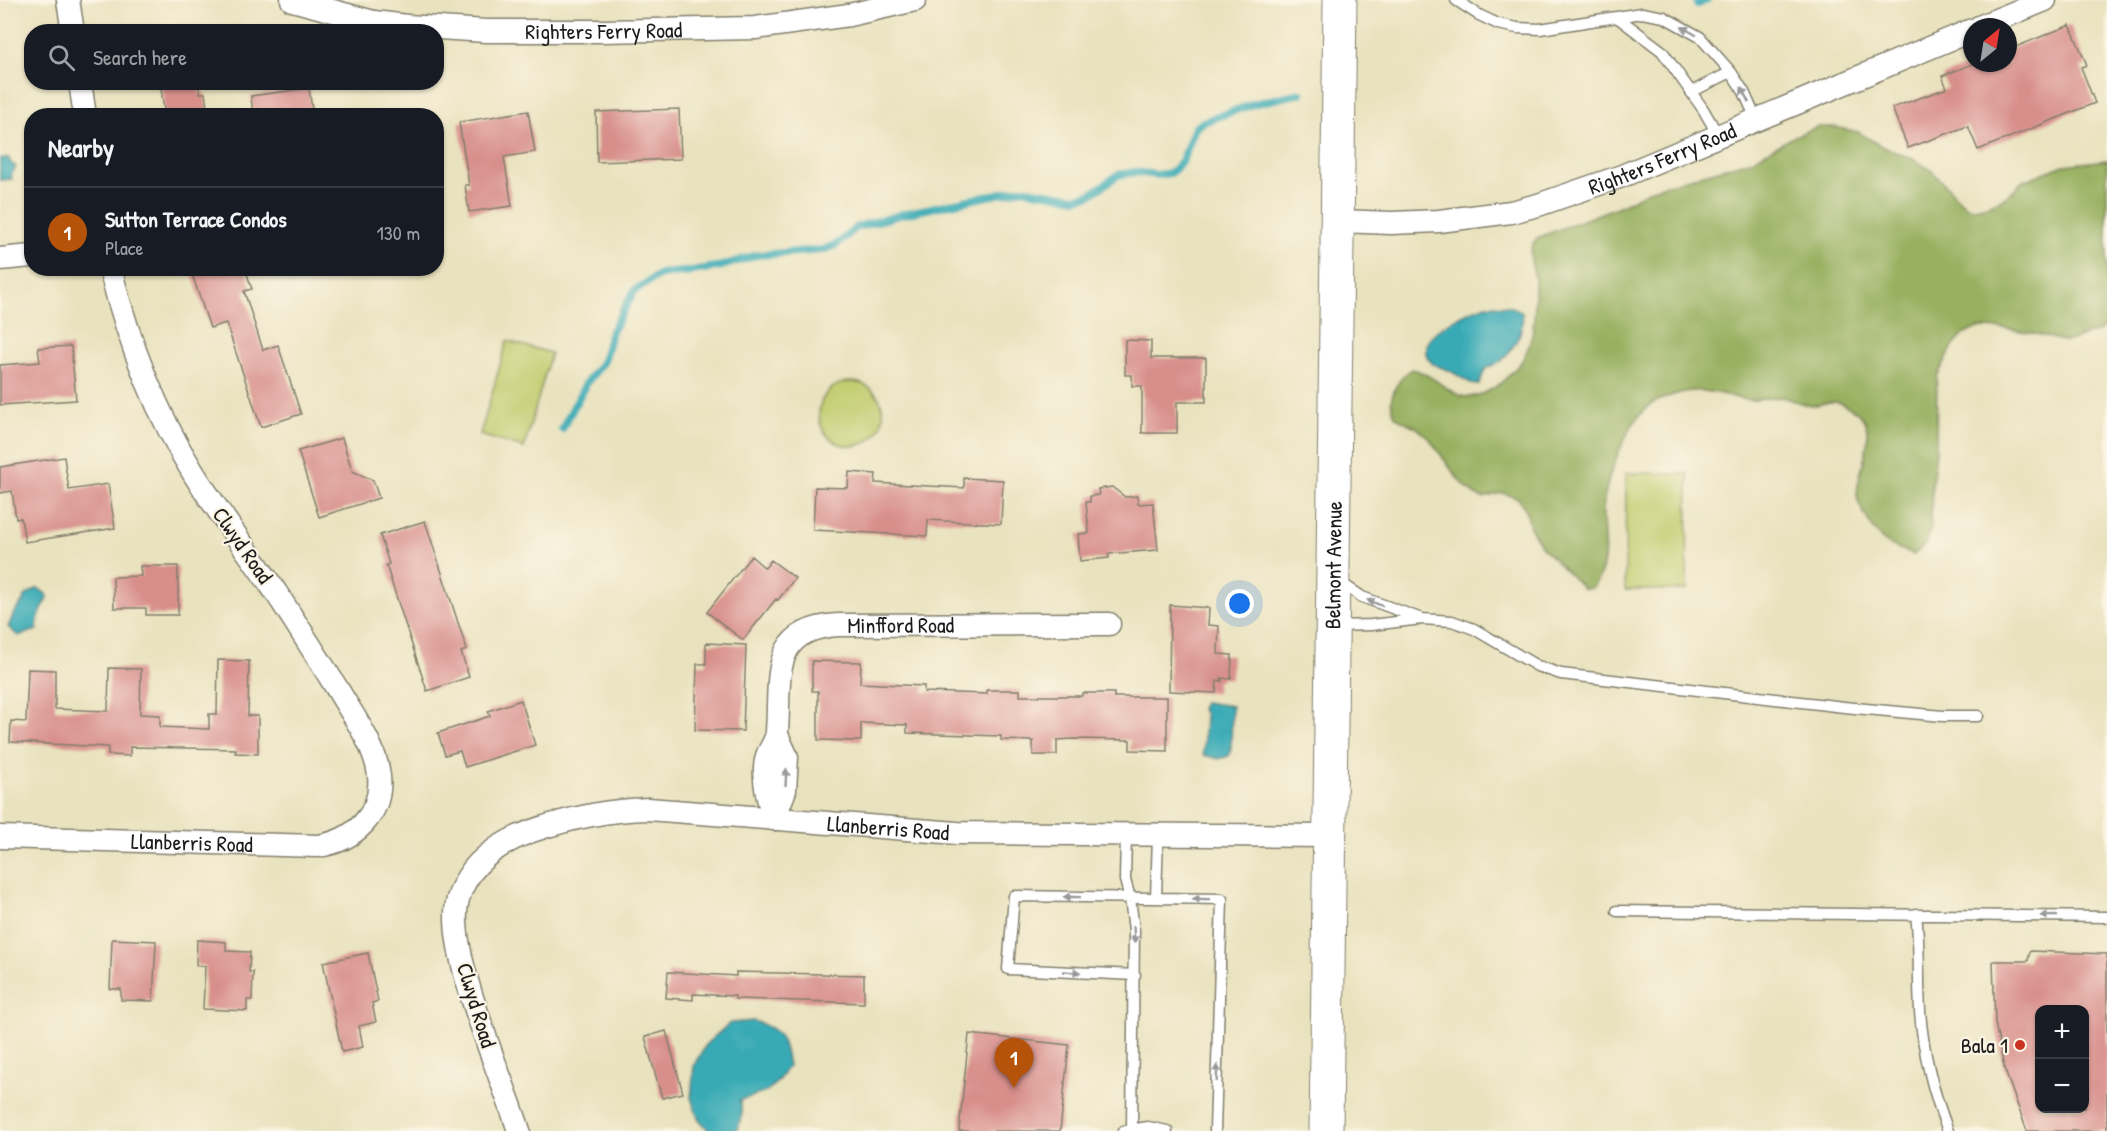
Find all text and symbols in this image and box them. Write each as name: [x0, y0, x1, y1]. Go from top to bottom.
street label: Righters Ferry Road: [525, 14, 683, 46]
north arrow: [1963, 18, 2017, 72]
search box: [24, 24, 444, 90]
one-way arrow: [1681, 26, 1698, 36]
icon: search: [45, 41, 78, 74]
text: Search here: [93, 42, 187, 72]
one-way arrow: [1740, 86, 1749, 103]
street label: Righters Ferry Road: [1584, 115, 1741, 202]
text: Nearby: [48, 130, 114, 165]
text: Sutton Terrace Condos: [105, 204, 287, 234]
text: 1: [64, 219, 71, 246]
text: 130 m: [377, 219, 420, 246]
text: Place: [105, 234, 144, 261]
street label: Clwyd Road: [206, 501, 281, 590]
street label: Belmont Avenue: [1317, 501, 1349, 629]
your location: [1225, 589, 1254, 618]
one-way arrow: [1366, 598, 1384, 607]
street label: Minfford Road: [847, 610, 955, 640]
one-way arrow: [781, 768, 790, 787]
street label: Llanberris Road: [826, 808, 951, 847]
street label: Llanberris Road: [131, 826, 254, 859]
one-way arrow: [1062, 892, 1081, 902]
one-way arrow: [1191, 894, 1210, 904]
one-way arrow: [2039, 911, 2058, 921]
one-way arrow: [1130, 925, 1139, 944]
street label: Clwyd Road: [450, 959, 504, 1051]
one-way arrow: [1063, 967, 1082, 976]
map controls: [2035, 1005, 2089, 1113]
button: +: [2035, 1005, 2089, 1059]
place label: Bala 1: [1961, 1030, 2008, 1060]
pin: 1: [994, 1038, 1034, 1088]
marker: Bala 1: [2013, 1038, 2027, 1052]
button: −: [2035, 1059, 2089, 1113]
one-way arrow: [1212, 1063, 1221, 1082]

